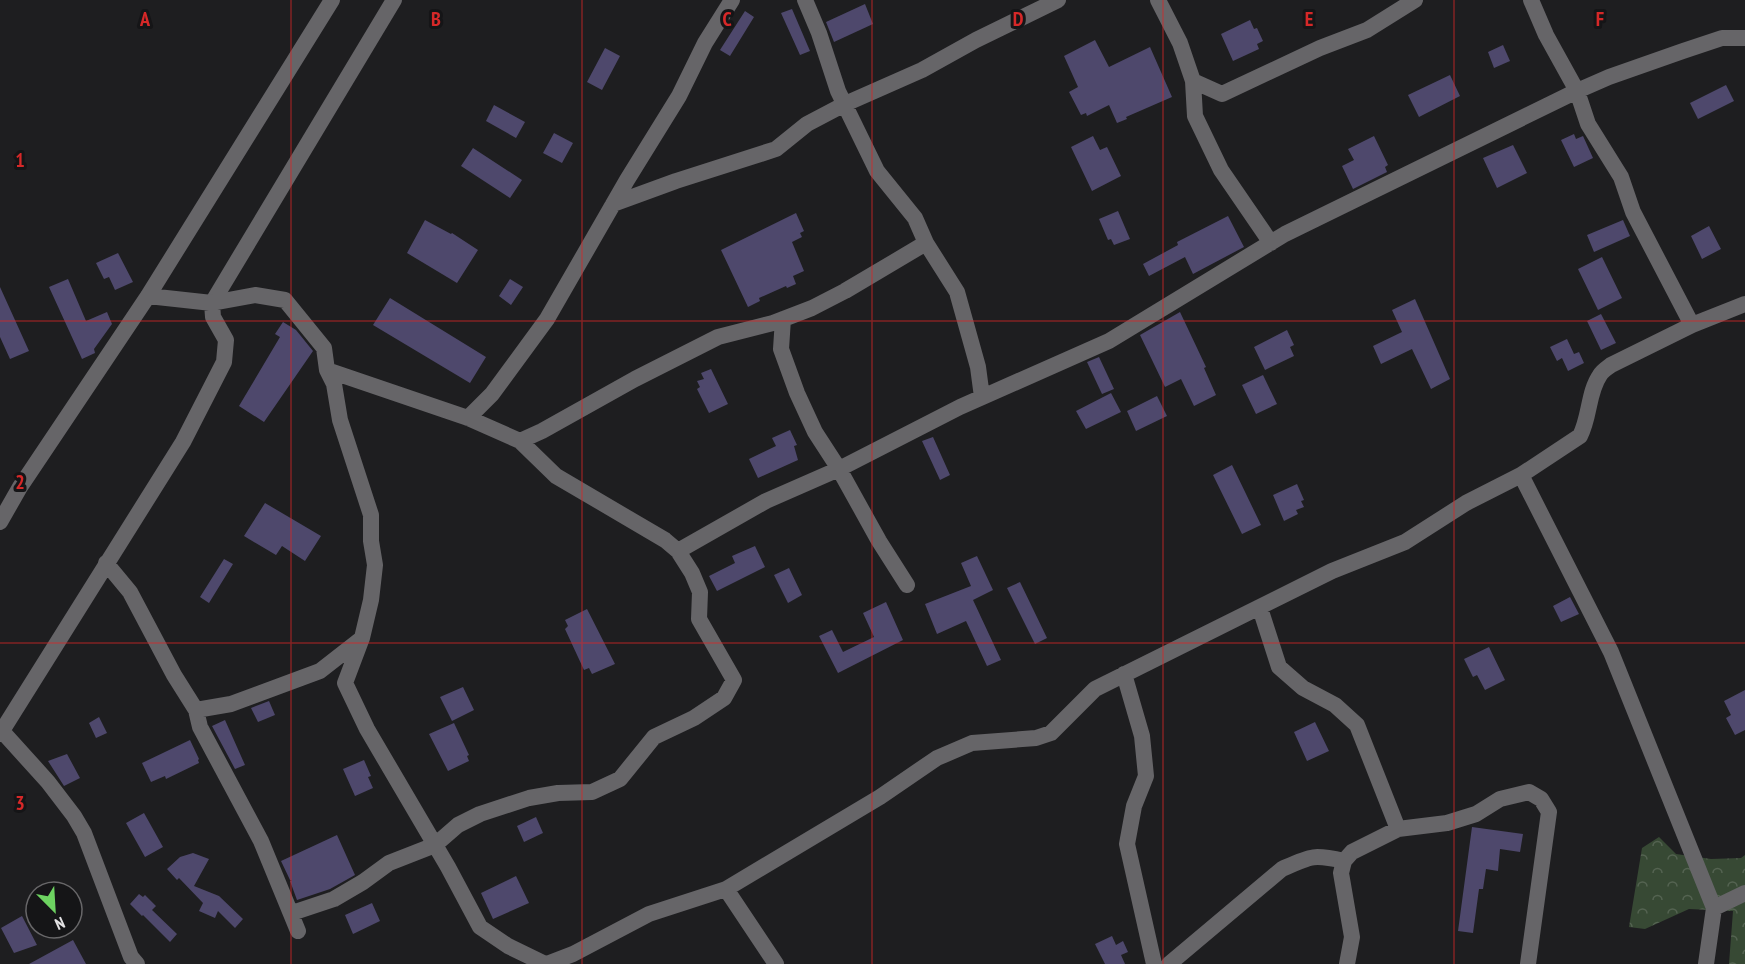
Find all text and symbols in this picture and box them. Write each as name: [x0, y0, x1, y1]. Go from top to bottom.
text: A: [139, 6, 151, 32]
text: B: [431, 6, 441, 32]
text: C: [722, 6, 732, 32]
text: D: [1013, 6, 1024, 32]
text: E: [1305, 6, 1313, 32]
text: F: [1596, 6, 1604, 32]
text: 1: [15, 147, 25, 173]
text: 2: [15, 469, 25, 495]
text: 3: [15, 790, 25, 816]
north arrow: [24, 880, 84, 940]
text: N: [52, 913, 68, 935]

